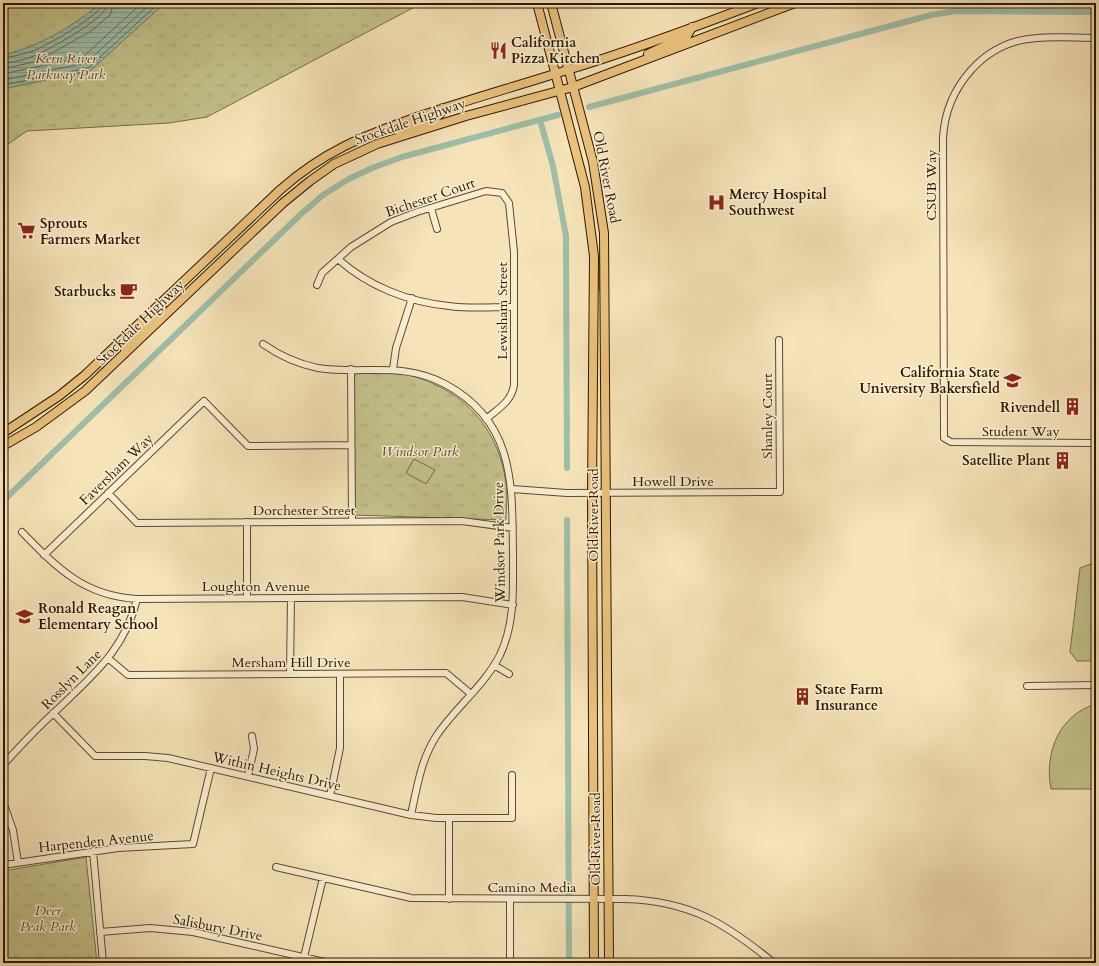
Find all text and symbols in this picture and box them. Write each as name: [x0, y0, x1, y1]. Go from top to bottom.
place label: California Pizza Kitchen: [511, 33, 600, 68]
restaurant icon: California Pizza Kitchen: [488, 40, 508, 60]
park label: Kern River Parkway Park: [27, 49, 105, 84]
street label: Stockdale Highway: [352, 93, 469, 149]
street label: Old River Road: [588, 129, 625, 225]
street label: CSUB Way: [922, 149, 941, 221]
street label: Bichester Court: [383, 173, 478, 222]
place label: Mercy Hospital Southwest: [729, 185, 827, 220]
hospital icon: Mercy Hospital Southwest: [706, 192, 726, 212]
place label: Sprouts Farmers Market: [40, 214, 140, 249]
supermarket icon: Sprouts Farmers Market: [17, 221, 37, 241]
street label: Lewisham Street: [493, 262, 512, 360]
street label: Stockdale Highway: [92, 275, 189, 369]
cafe icon: Starbucks: [119, 281, 139, 301]
place label: Starbucks: [54, 282, 116, 301]
place label: California State University Bakersfield: [859, 363, 1000, 398]
school or university icon: California State University Bakersfield: [1003, 370, 1023, 390]
street label: Shanley Court: [758, 373, 777, 459]
building icon: Rivendell: [1063, 397, 1083, 417]
place label: Rivendell: [1000, 398, 1060, 417]
street label: Student Way: [982, 422, 1061, 441]
street label: Faversham Way: [75, 429, 158, 509]
park label: Windsor Park: [381, 442, 459, 461]
building icon: Satellite Plant: [1053, 450, 1073, 470]
place label: Satellite Plant: [962, 451, 1050, 470]
street label: Old River Road: [584, 468, 603, 562]
street label: Howell Drive: [632, 472, 714, 491]
street label: Windsor Park Drive: [489, 482, 510, 603]
street label: Dorchester Street: [253, 501, 356, 520]
street label: Loughton Avenue: [202, 577, 310, 596]
place label: Ronald Reagan Elementary School: [38, 599, 158, 634]
school or university icon: Ronald Reagan Elementary School: [15, 606, 35, 626]
street label: Rosslyn Lane: [37, 645, 106, 714]
street label: Mersham Hill Drive: [231, 653, 351, 672]
place label: State Farm Insurance: [815, 680, 883, 715]
building icon: State Farm Insurance: [792, 687, 812, 707]
street label: Within Heights Drive: [210, 747, 343, 796]
street label: Old River Road: [586, 792, 605, 886]
street label: Harpenden Avenue: [38, 826, 155, 857]
street label: Camino Media: [488, 878, 576, 897]
park label: Deer Peak Park: [20, 901, 76, 936]
street label: Salisbury Drive: [172, 910, 264, 945]

